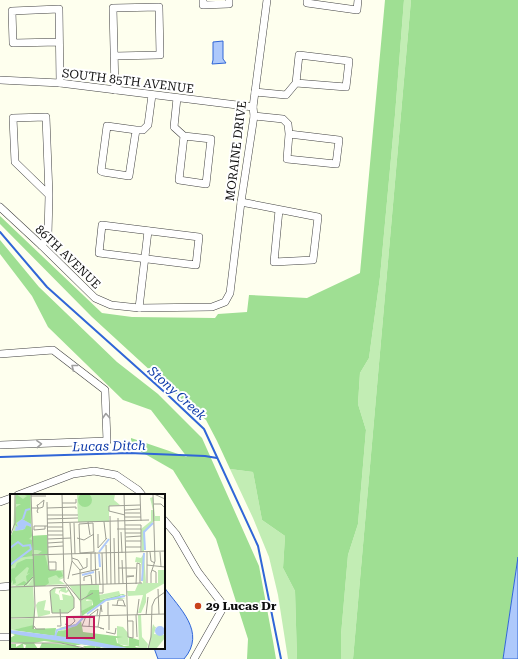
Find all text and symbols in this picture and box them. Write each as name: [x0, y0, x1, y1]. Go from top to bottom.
street label: SOUTH 85TH AVENUE: [61, 66, 195, 96]
street label: MORAINE DRIVE: [223, 100, 249, 202]
street label: 86TH AVENUE: [32, 222, 104, 292]
water label: Stony Creek: [144, 362, 210, 423]
one-way arrow: [71, 364, 78, 371]
one-way arrow: [102, 413, 110, 419]
water label: Lucas Ditch: [71, 438, 146, 454]
one-way arrow: [36, 439, 42, 448]
inset map: [10, 494, 165, 649]
place label: 29 Lucas Dr: [206, 599, 277, 613]
marker: 29 Lucas Dr: [193, 601, 203, 611]

